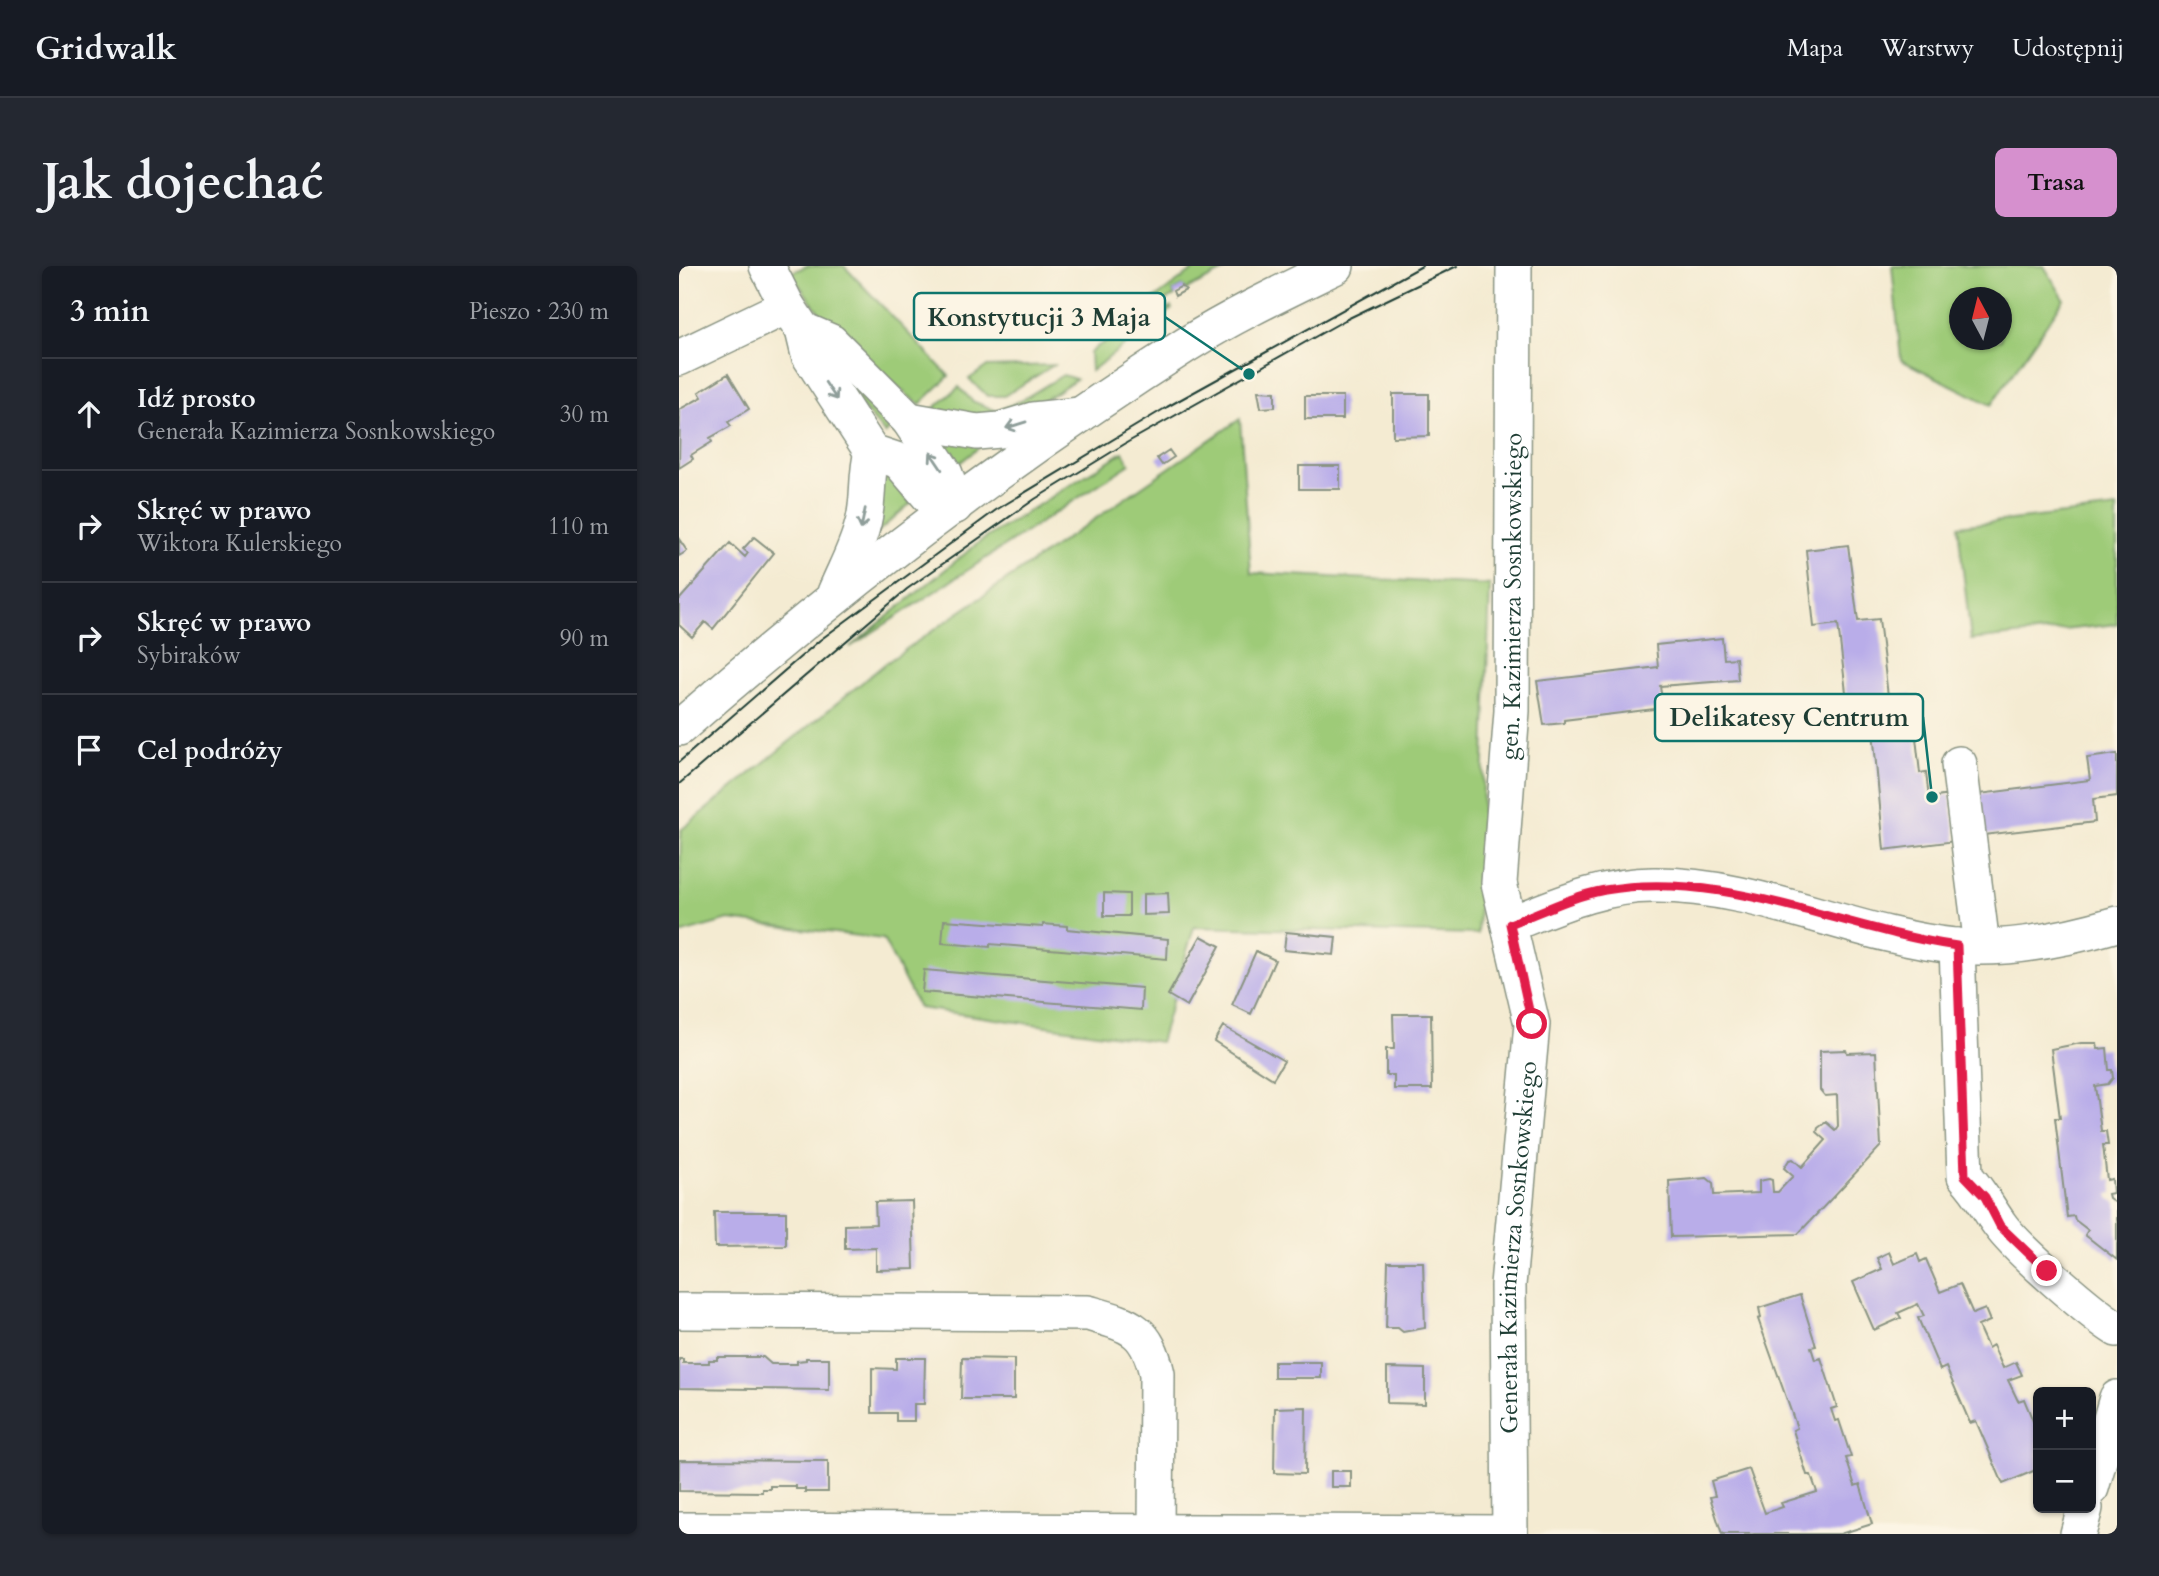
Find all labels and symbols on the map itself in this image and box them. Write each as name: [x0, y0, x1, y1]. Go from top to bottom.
north arrow: [1949, 287, 2012, 350]
callout: Konstytucji 3 Maja: [914, 293, 1165, 340]
text: Konstytucji 3 Maja: [927, 300, 1151, 335]
one-way arrow: [824, 381, 838, 401]
one-way arrow: [1005, 419, 1027, 432]
street label: gen. Kazimierza Sosnkowskiego: [1492, 433, 1530, 761]
one-way arrow: [929, 452, 944, 471]
one-way arrow: [856, 507, 870, 530]
callout: Delikatesy Centrum: [1655, 694, 1923, 741]
text: Delikatesy Centrum: [1669, 700, 1909, 735]
route start: [1516, 1008, 1547, 1039]
street label: Generała Kazimierza Sosnkowskiego: [1491, 1060, 1545, 1434]
route end: [2031, 1255, 2062, 1286]

